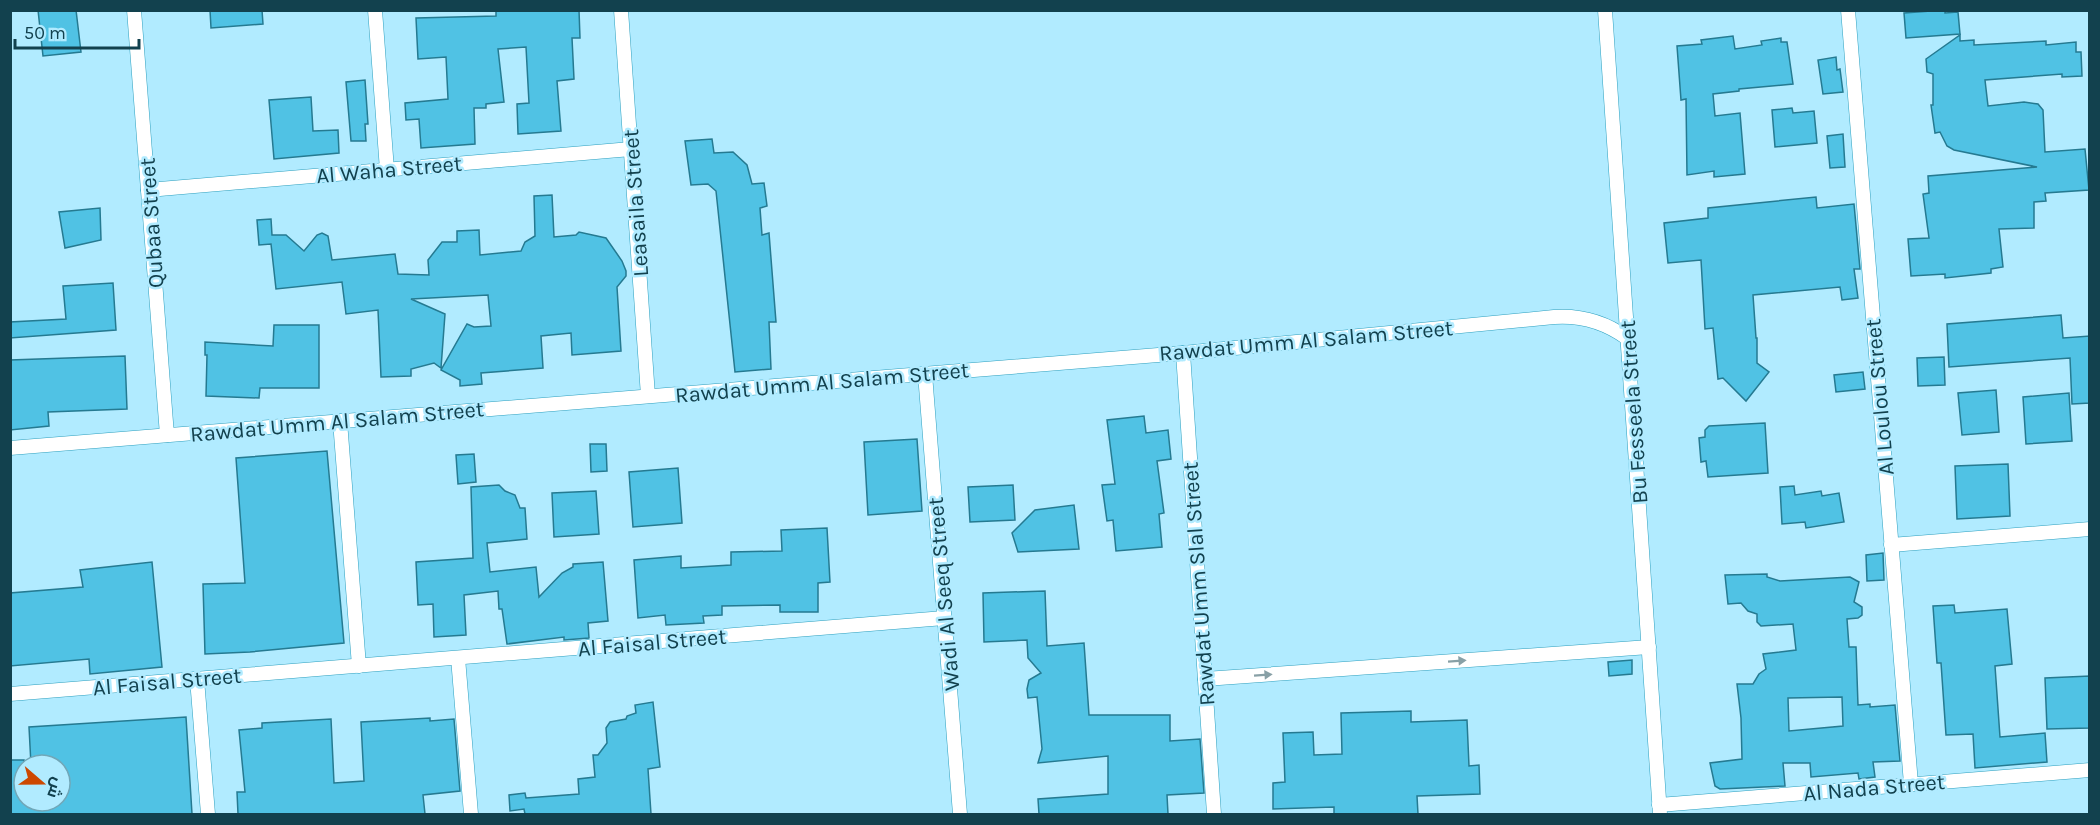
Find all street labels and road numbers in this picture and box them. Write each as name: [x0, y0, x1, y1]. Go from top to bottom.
street label: Leasaila Street: [618, 128, 654, 278]
street label: Al Waha Street: [315, 151, 463, 189]
street label: Qubaa Street: [134, 157, 170, 289]
street label: Rawdat Umm Al Salam Street: [1158, 315, 1454, 367]
street label: Al Loulou Street: [1860, 318, 1900, 476]
street label: Bu Fesseela Street: [1615, 319, 1653, 505]
street label: Rawdat Umm Al Salam Street: [674, 357, 970, 409]
street label: Rawdat Umm Al Salam Street: [189, 396, 485, 448]
street label: Rawdat Umm Slal Street: [1178, 461, 1220, 707]
street label: Wadi Al Seeq Street: [923, 496, 965, 692]
street label: Al Faisal Street: [577, 624, 728, 662]
street label: Al Faisal Street: [92, 663, 243, 701]
street label: Al Nada Street: [1802, 769, 1946, 807]

